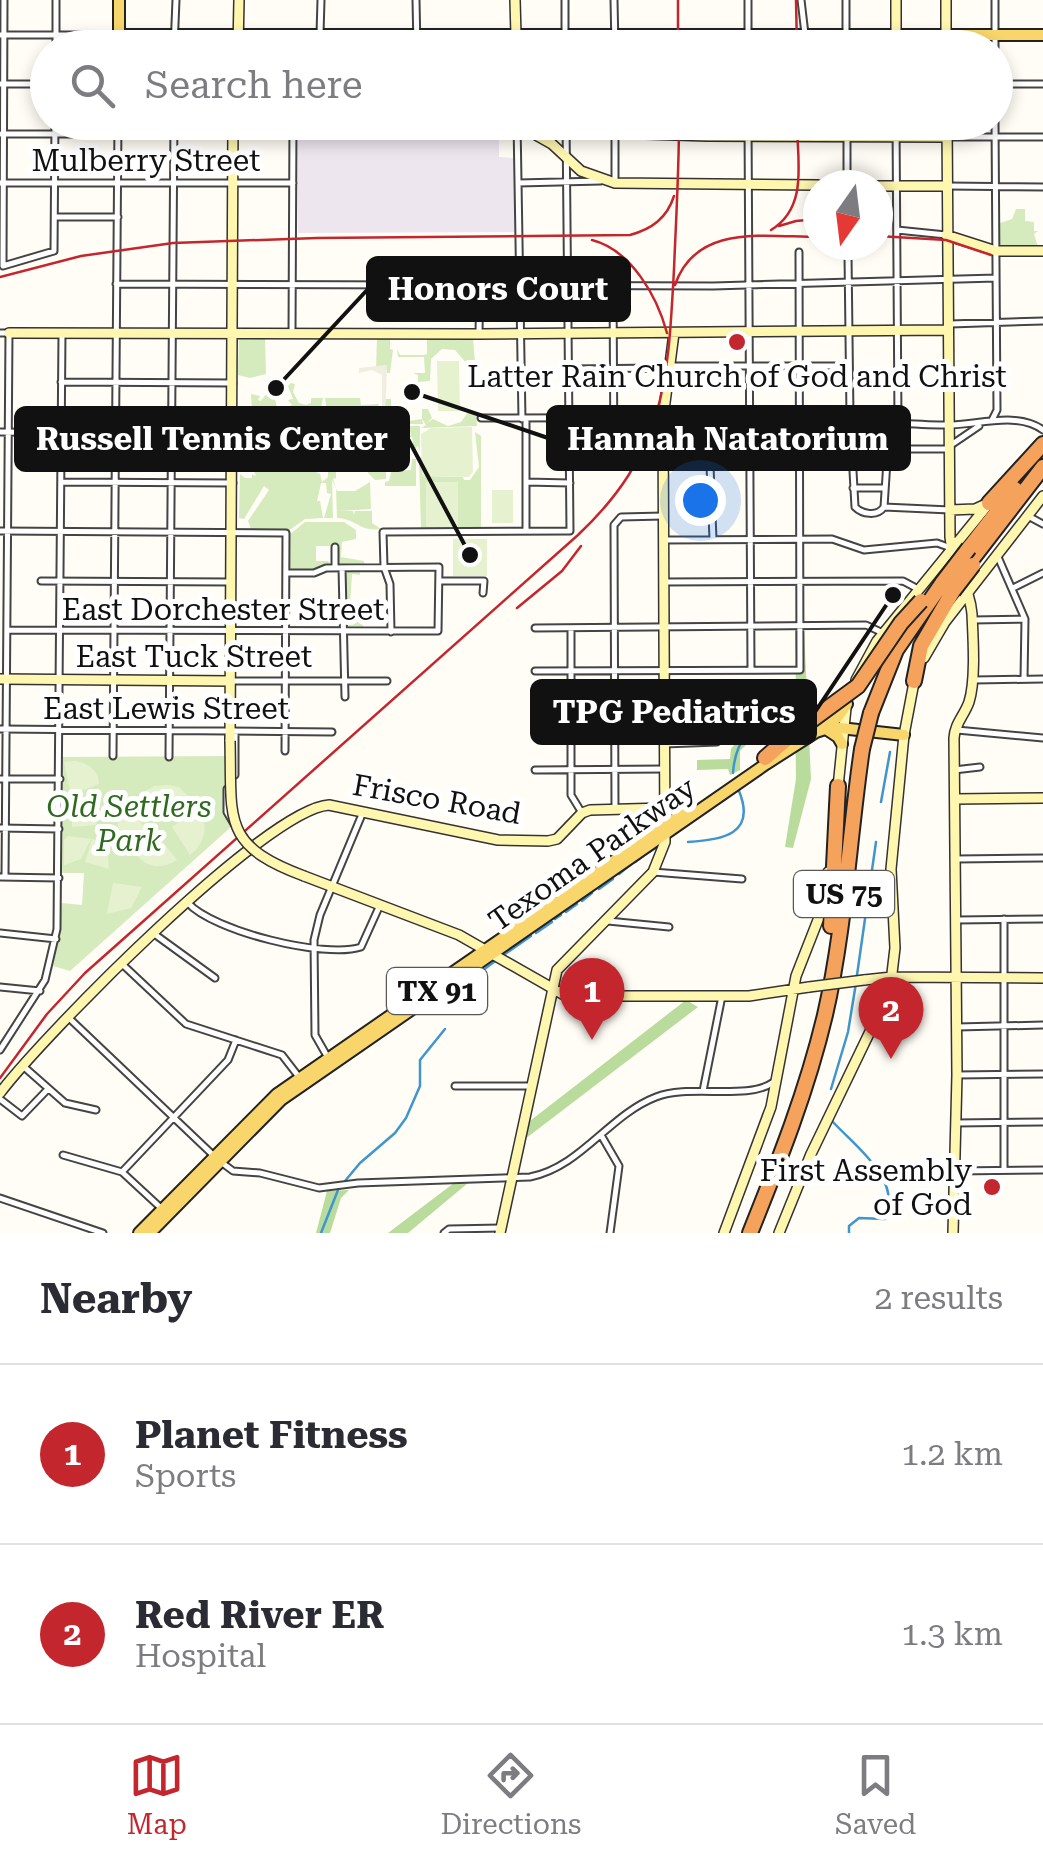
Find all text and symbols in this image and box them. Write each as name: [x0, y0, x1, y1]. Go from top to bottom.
search box: [30, 30, 1013, 140]
icon: search: [65, 58, 120, 113]
text: Search here: [145, 63, 363, 107]
street label: Mulberry Street: [32, 143, 260, 178]
north arrow: [803, 170, 893, 260]
callout: Honors Court: [368, 258, 629, 320]
text: Honors Court: [388, 270, 608, 308]
marker: Latter Rain Church of God and Christ: [726, 331, 748, 353]
place label: Latter Rain Church of God and Christ: [467, 359, 1007, 394]
callout: Hannah Natatorium: [548, 407, 909, 469]
callout: Russell Tennis Center: [16, 408, 408, 470]
text: Russell Tennis Center: [36, 420, 388, 458]
text: Hannah Natatorium: [567, 420, 889, 458]
your location: [675, 475, 726, 526]
street label: East Dorchester Street: [62, 592, 384, 627]
street label: East Tuck Street: [76, 639, 312, 674]
callout: TPG Pediatrics: [532, 681, 815, 743]
street label: East Lewis Street: [43, 691, 289, 726]
text: TPG Pediatrics: [553, 693, 795, 731]
street label: Frisco Road: [350, 767, 524, 831]
street label: Texoma Parkway: [482, 770, 702, 938]
park label: Old Settlers Park: [47, 789, 211, 858]
road number: US 75: [794, 871, 894, 917]
pin: 1: [560, 958, 624, 1040]
road number: TX 91: [387, 968, 487, 1014]
pin: 2: [858, 976, 924, 1059]
place label: First Assembly of God: [760, 1153, 972, 1222]
marker: First Assembly of God: [981, 1176, 1003, 1198]
text: Nearby: [40, 1274, 192, 1323]
text: 2 results: [875, 1279, 1003, 1317]
text: Planet Fitness: [135, 1413, 408, 1457]
text: 1: [64, 1435, 81, 1473]
text: 1.2 km: [901, 1435, 1003, 1473]
text: Sports: [135, 1457, 236, 1495]
text: Red River ER: [135, 1593, 384, 1637]
text: 2: [64, 1615, 81, 1653]
text: 1.3 km: [901, 1615, 1003, 1653]
text: Hospital: [135, 1637, 266, 1675]
tab: Map: [127, 1748, 187, 1841]
tab: Directions: [440, 1748, 581, 1841]
tab: Saved: [835, 1748, 916, 1841]

